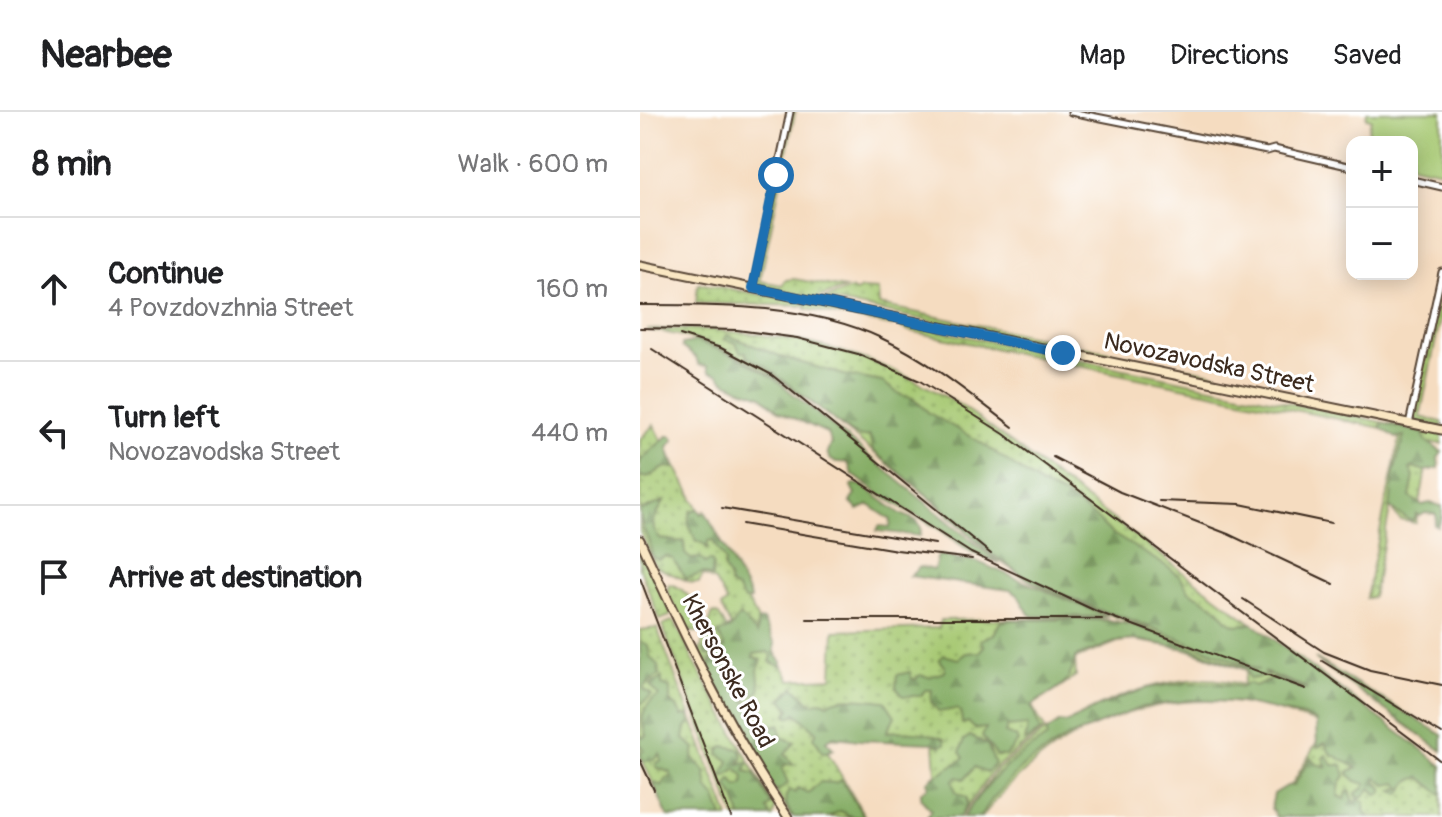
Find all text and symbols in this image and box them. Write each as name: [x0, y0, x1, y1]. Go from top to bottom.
text: Nearbee: [40, 31, 172, 79]
text: Map: [1079, 38, 1126, 73]
text: Directions: [1170, 38, 1289, 73]
text: Saved: [1333, 38, 1402, 73]
map controls: [1346, 136, 1418, 280]
button: +: [1346, 136, 1418, 208]
text: 8 min: [32, 143, 112, 186]
text: Walk · 600 m: [458, 148, 608, 180]
route start: [758, 157, 794, 193]
button: −: [1346, 208, 1418, 280]
text: Continue: [108, 255, 223, 292]
icon: ahead: [32, 267, 76, 311]
text: 160 m: [536, 273, 608, 305]
text: 4 Povzdovzhnia Street: [108, 292, 354, 324]
street label: Novozavodska Street: [1101, 327, 1317, 400]
route end: [1045, 335, 1081, 371]
text: Turn left: [108, 399, 219, 436]
icon: left: [32, 411, 76, 455]
text: 440 m: [531, 417, 608, 449]
text: Novozavodska Street: [108, 436, 340, 468]
icon: arrive: [32, 555, 76, 599]
text: Arrive at destination: [108, 559, 362, 596]
street label: Khersonske Road: [675, 589, 781, 753]

